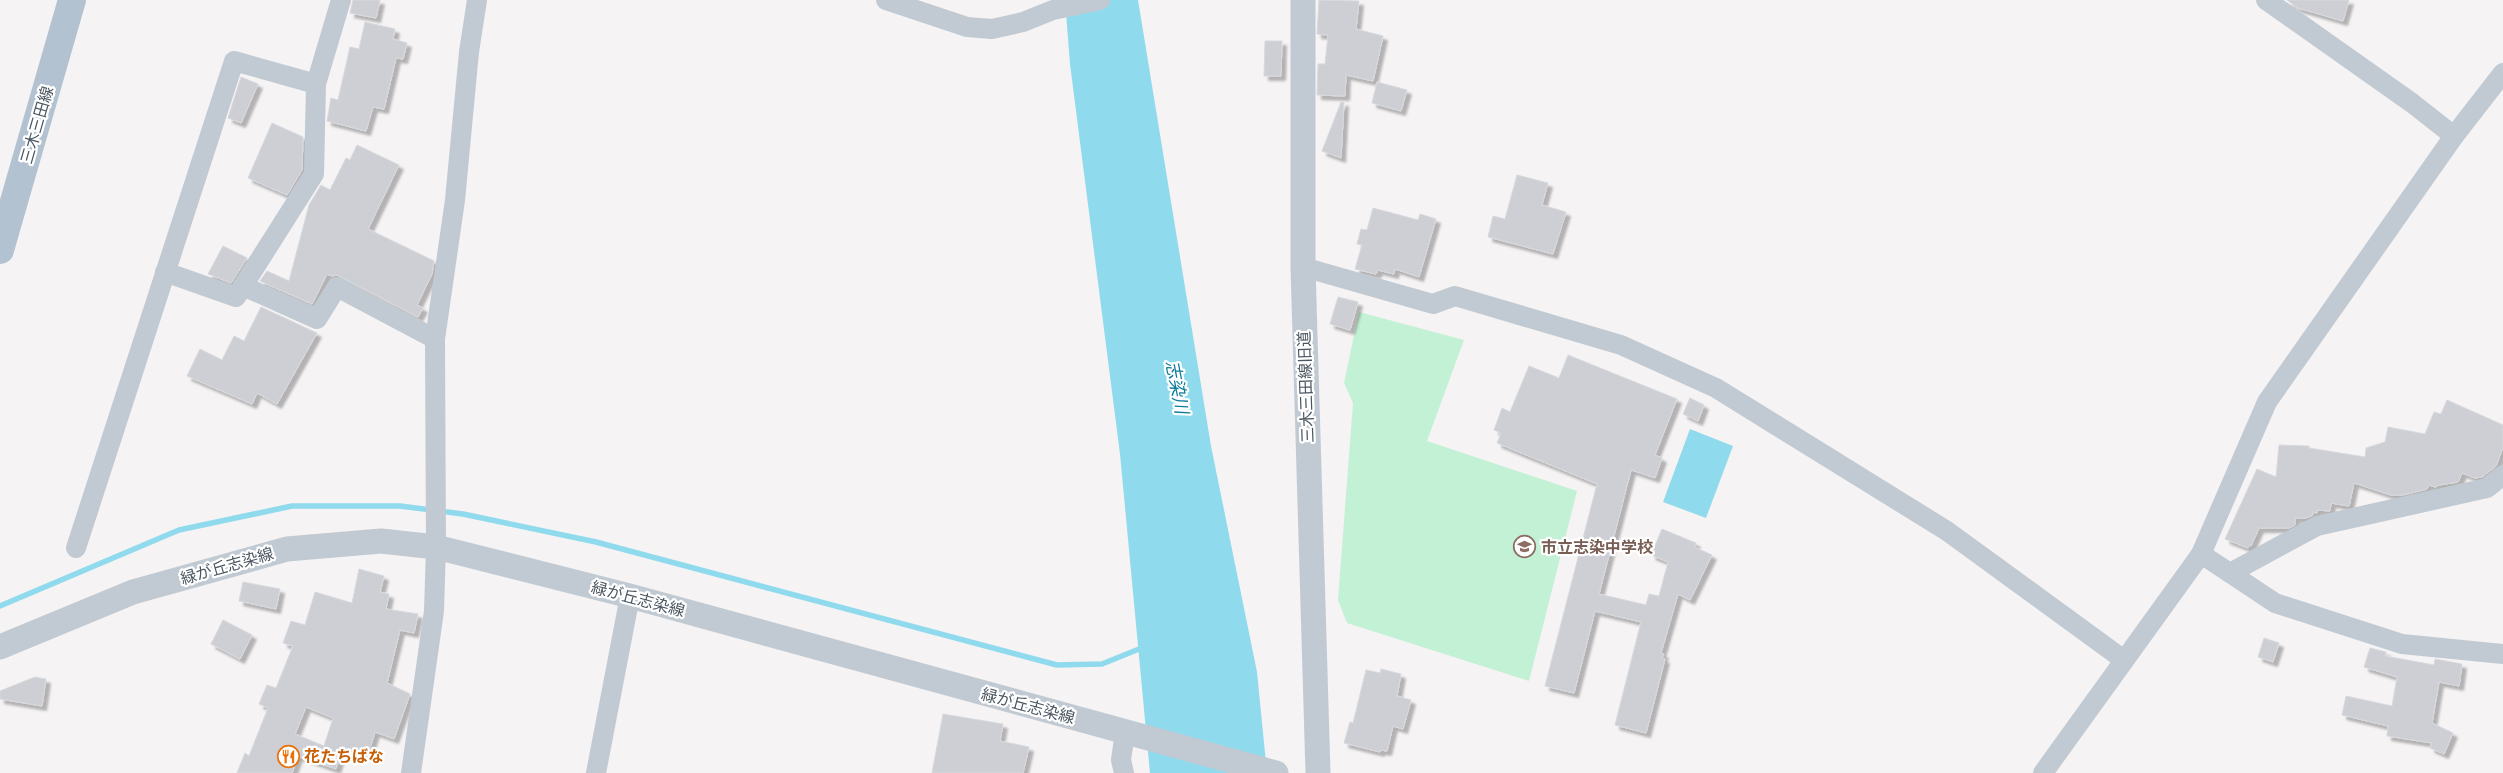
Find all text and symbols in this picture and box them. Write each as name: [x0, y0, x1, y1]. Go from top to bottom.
street label: 三木三田線: [17, 84, 57, 166]
street label: 三木三田線旧道: [1295, 331, 1317, 443]
water label: 志染川: [1161, 358, 1193, 418]
school or university icon: 市立志染中学校: [1513, 535, 1537, 559]
place label: 市立志染中学校: [1541, 538, 1653, 557]
street label: 緑が丘志染線: [178, 544, 276, 588]
street label: 緑が丘志染線: [589, 577, 687, 621]
street label: 緑が丘志染線: [979, 684, 1077, 728]
restaurant icon: 花たちばな: [276, 744, 300, 768]
place label: 花たちばな: [304, 747, 384, 766]

